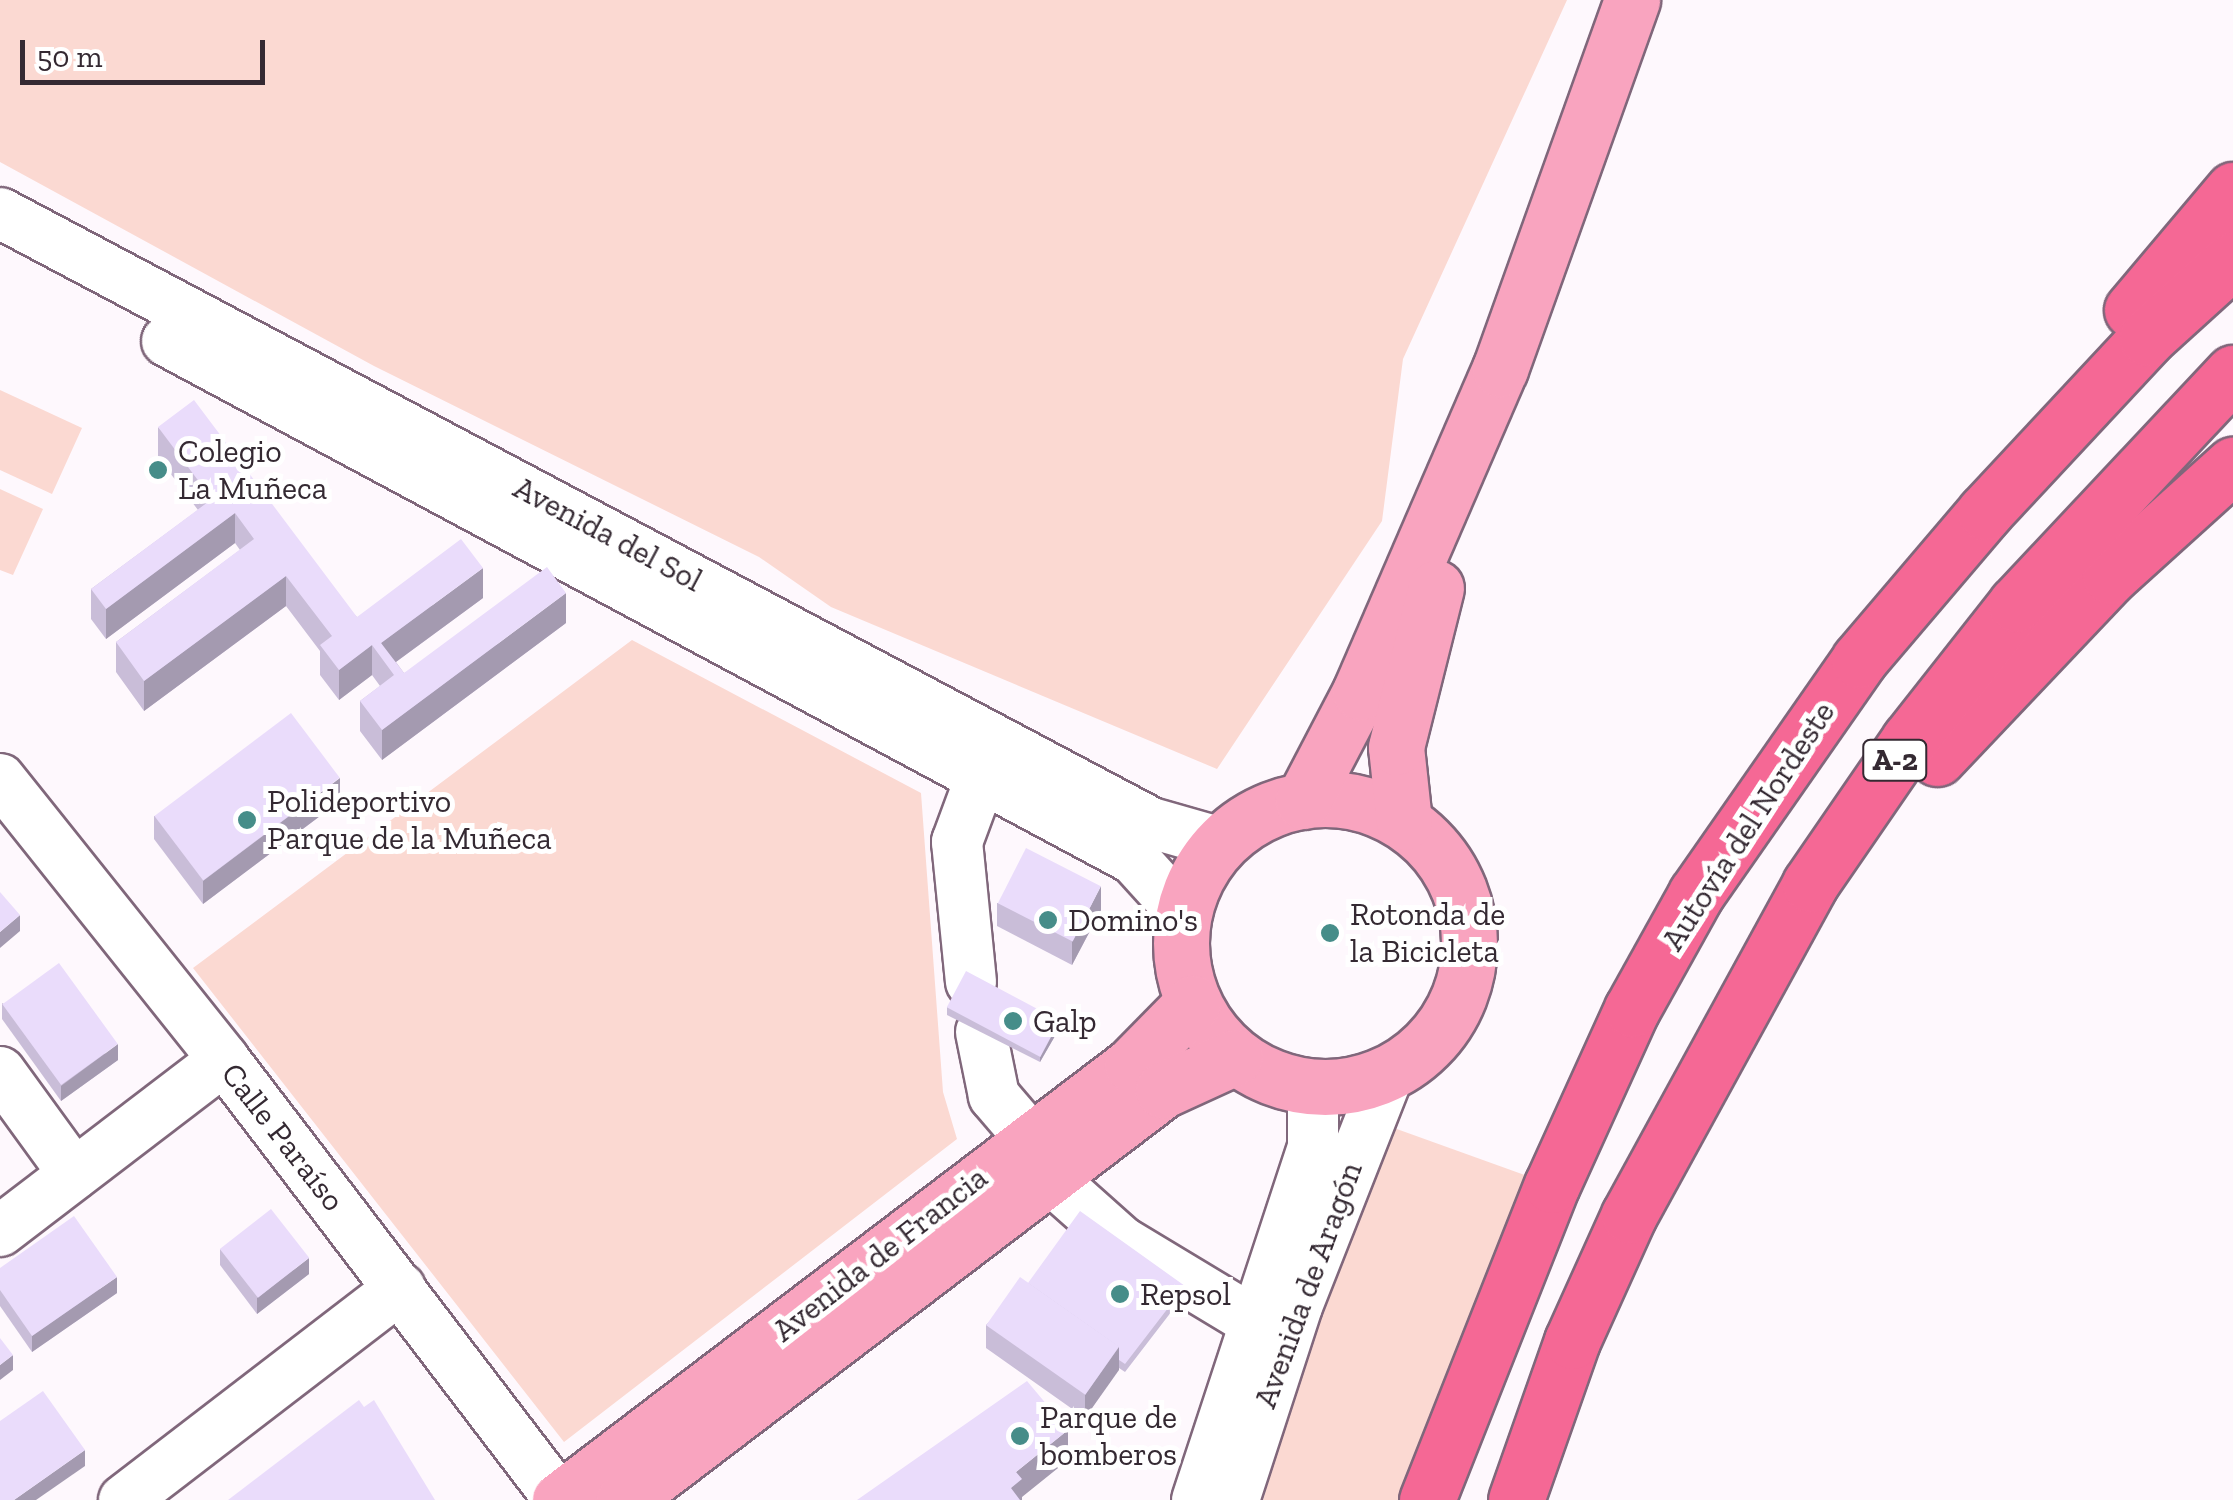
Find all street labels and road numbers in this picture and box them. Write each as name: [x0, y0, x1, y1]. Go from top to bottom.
street label: Avenida del Sol: [507, 468, 709, 600]
street label: Autovía del Nordeste: [1653, 695, 1843, 957]
road number: A-2: [1860, 735, 1930, 785]
street label: Calle Paraíso: [213, 1055, 353, 1219]
street label: Avenida de Aragón: [1246, 1157, 1370, 1413]
street label: Avenida de Francia: [765, 1158, 995, 1350]

